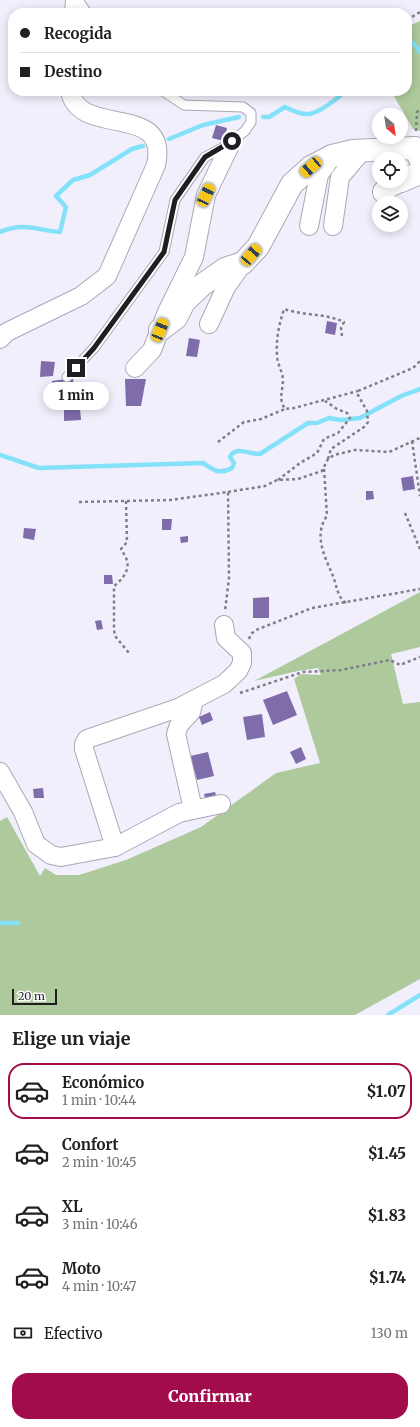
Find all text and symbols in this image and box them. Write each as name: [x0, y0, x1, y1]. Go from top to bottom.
text: Recogida: [44, 24, 112, 43]
text: Destino: [44, 62, 102, 81]
north arrow: [372, 108, 408, 144]
map controls: [372, 108, 408, 232]
route start: [223, 132, 241, 150]
button: locate: [372, 152, 408, 188]
car: [298, 155, 324, 179]
car: [195, 182, 217, 208]
button: layers: [372, 196, 408, 232]
car: [239, 242, 263, 268]
car: [150, 317, 170, 343]
route end: [67, 359, 85, 377]
callout: 1 min: [43, 382, 109, 410]
text: 1 min: [58, 387, 94, 404]
scale bar: [12, 987, 57, 1006]
text: 20 m: [18, 989, 45, 1003]
text: Elige un viaje: [12, 1027, 131, 1050]
icon: car: [14, 1073, 50, 1109]
text: Económico: [62, 1073, 144, 1092]
text: $1.07: [367, 1082, 406, 1101]
text: 1 min · 10:44: [62, 1092, 136, 1109]
icon: car: [14, 1135, 50, 1171]
text: Confort: [62, 1135, 119, 1154]
text: $1.45: [368, 1144, 406, 1163]
text: 2 min · 10:45: [62, 1154, 137, 1171]
icon: car: [14, 1197, 50, 1233]
text: XL: [62, 1197, 83, 1216]
text: $1.83: [367, 1206, 406, 1225]
text: 3 min · 10:46: [62, 1216, 138, 1233]
icon: car: [14, 1259, 50, 1295]
text: Moto: [62, 1259, 101, 1278]
text: $1.74: [369, 1268, 406, 1287]
text: 4 min · 10:47: [62, 1278, 137, 1295]
icon: cash: [12, 1322, 34, 1344]
text: Efectivo: [44, 1324, 102, 1343]
text: 130 m: [371, 1325, 408, 1342]
button: Confirmar: [12, 1373, 408, 1419]

